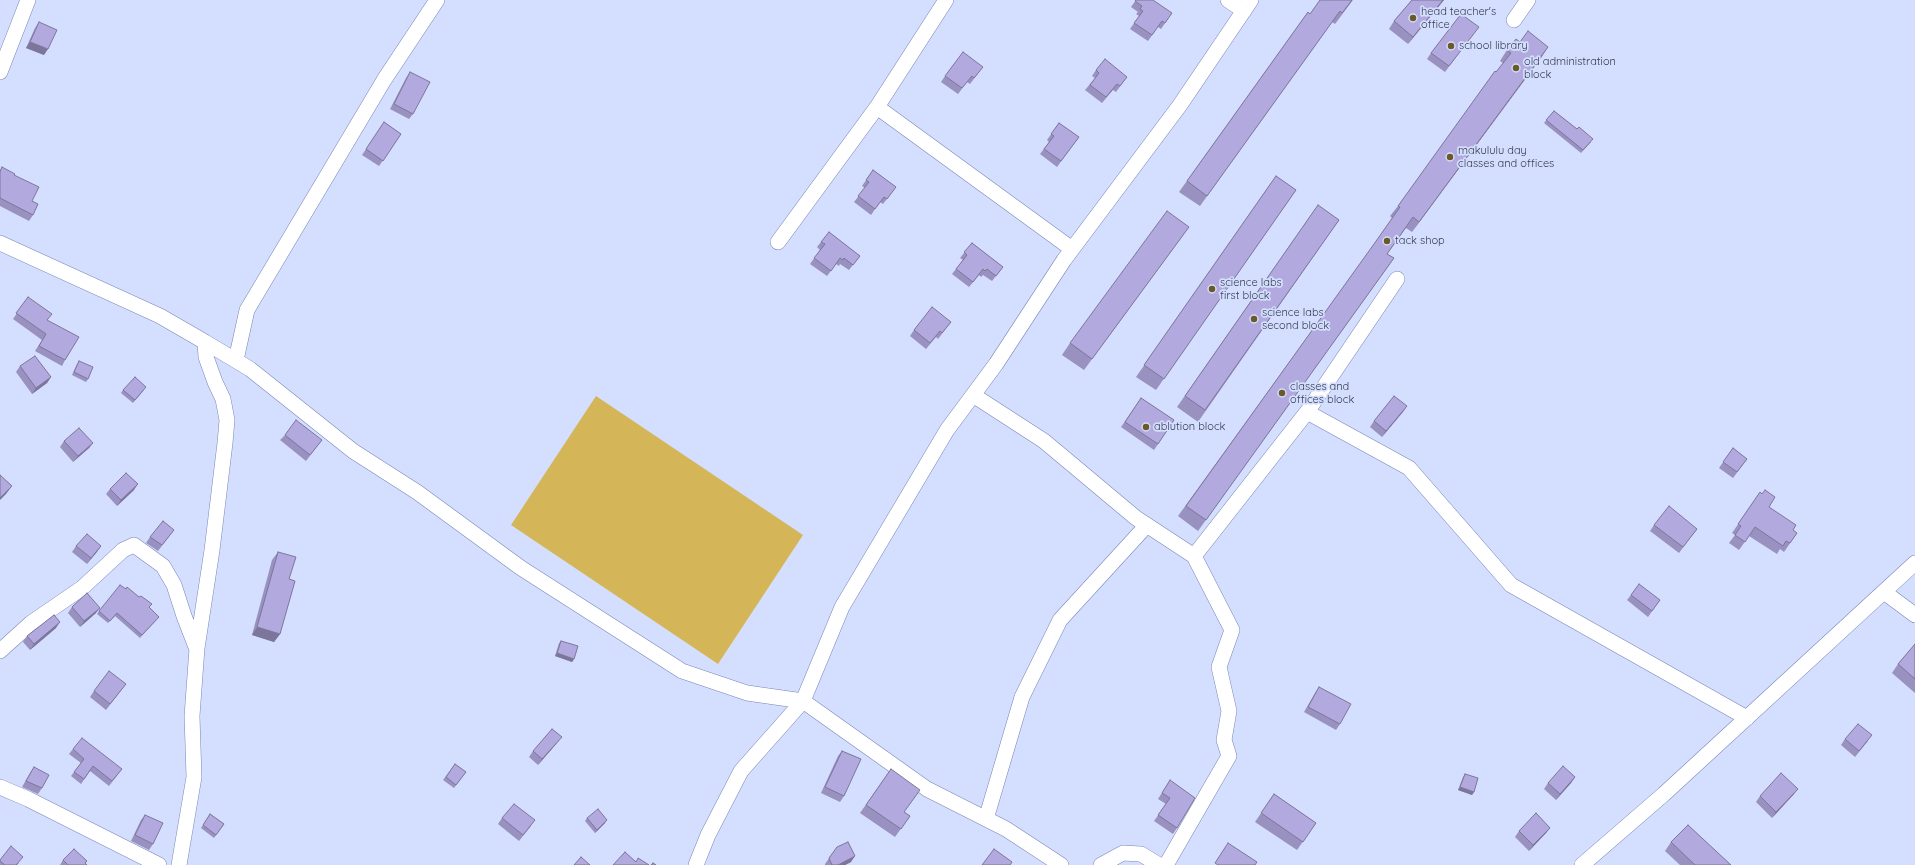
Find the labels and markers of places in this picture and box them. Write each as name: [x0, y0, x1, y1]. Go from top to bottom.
place label: head teacher's office: [1421, 5, 1496, 31]
marker: head teacher's office: [1408, 13, 1418, 23]
place label: school library: [1459, 39, 1528, 53]
marker: school library: [1446, 41, 1456, 51]
place label: old administration block: [1524, 55, 1616, 81]
marker: old administration block: [1511, 63, 1521, 73]
place label: makululu day classes and offices: [1458, 144, 1554, 170]
marker: makululu day classes and offices: [1445, 152, 1455, 162]
place label: tack shop: [1395, 234, 1445, 248]
marker: tack shop: [1382, 236, 1392, 246]
place label: science labs first block: [1220, 276, 1282, 302]
marker: science labs first block: [1207, 284, 1217, 294]
place label: science labs second block: [1262, 306, 1329, 332]
marker: science labs second block: [1249, 314, 1259, 324]
place label: classes and offices block: [1290, 380, 1354, 406]
marker: classes and offices block: [1277, 388, 1287, 398]
place label: ablution block: [1154, 420, 1225, 434]
marker: ablution block: [1141, 422, 1151, 432]

